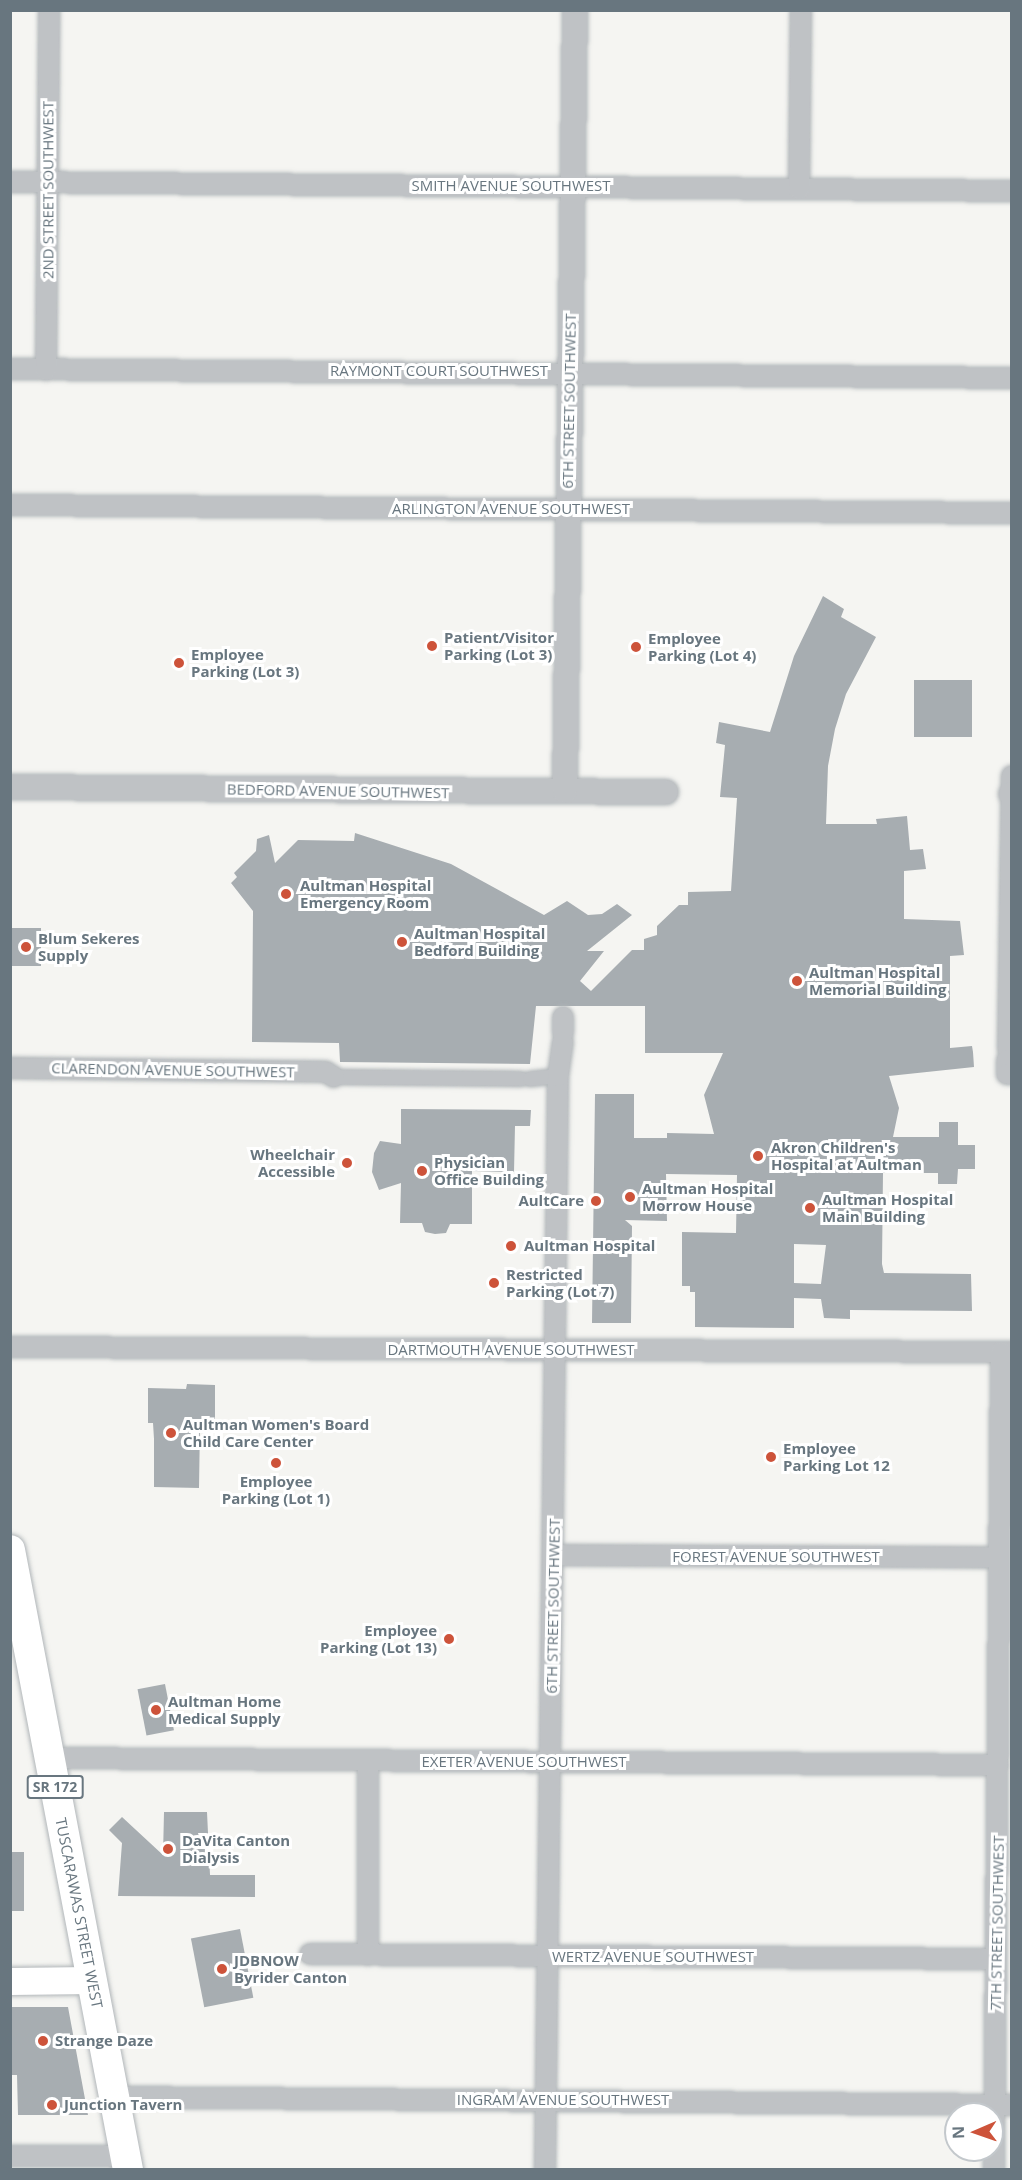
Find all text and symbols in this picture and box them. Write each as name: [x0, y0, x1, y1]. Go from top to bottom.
street label: 2ND STREET SOUTHWEST: [39, 101, 57, 279]
street label: SMITH AVENUE SOUTHWEST: [411, 177, 611, 195]
street label: 6TH STREET SOUTHWEST: [558, 313, 580, 489]
street label: RAYMONT COURT SOUTHWEST: [330, 362, 548, 380]
street label: ARLINGTON AVENUE SOUTHWEST: [392, 500, 630, 518]
place label: Patient/Visitor Parking (Lot 3): [444, 628, 554, 663]
place label: Employee Parking (Lot 4): [648, 629, 756, 664]
marker: Patient/Visitor Parking (Lot 3): [425, 639, 439, 653]
marker: Employee Parking (Lot 4): [629, 640, 643, 654]
place label: Employee Parking (Lot 3): [191, 645, 299, 680]
marker: Employee Parking (Lot 3): [172, 656, 186, 670]
street label: BEDFORD AVENUE SOUTHWEST: [227, 780, 449, 802]
place label: Aultman Hospital Emergency Room: [300, 876, 431, 911]
marker: Aultman Hospital Emergency Room: [277, 885, 295, 903]
place label: Aultman Hospital Bedford Building: [414, 924, 545, 959]
place label: Blum Sekeres Supply: [38, 929, 140, 964]
marker: Aultman Hospital Bedford Building: [395, 935, 409, 949]
marker: Blum Sekeres Supply: [19, 940, 33, 954]
place label: Aultman Hospital Memorial Building: [809, 963, 946, 998]
marker: Aultman Hospital Memorial Building: [790, 974, 804, 988]
street label: CLARENDON AVENUE SOUTHWEST: [51, 1059, 295, 1081]
place label: Akron Children's Hospital at Aultman: [771, 1138, 922, 1173]
place label: Wheelchair Accessible: [250, 1145, 335, 1180]
marker: Akron Children's Hospital at Aultman: [749, 1147, 767, 1165]
place label: Physician Office Building: [434, 1153, 544, 1188]
marker: Wheelchair Accessible: [340, 1156, 354, 1170]
marker: Physician Office Building: [415, 1164, 429, 1178]
place label: Aultman Hospital Morrow House: [642, 1179, 773, 1214]
marker: Aultman Hospital Morrow House: [623, 1190, 637, 1204]
place label: Aultman Hospital Main Building: [822, 1190, 953, 1225]
place label: AultCare: [518, 1192, 584, 1210]
marker: AultCare: [589, 1194, 603, 1208]
marker: Aultman Hospital Main Building: [803, 1201, 817, 1215]
marker: Aultman Hospital: [502, 1237, 520, 1255]
place label: Aultman Hospital: [524, 1237, 655, 1255]
place label: Restricted Parking (Lot 7): [506, 1265, 614, 1300]
marker: Restricted Parking (Lot 7): [487, 1276, 501, 1290]
street label: DARTMOUTH AVENUE SOUTHWEST: [387, 1341, 635, 1359]
place label: Aultman Women's Board Child Care Center: [183, 1415, 369, 1450]
marker: Aultman Women's Board Child Care Center: [164, 1426, 178, 1440]
place label: Employee Parking Lot 12: [783, 1439, 890, 1474]
marker: Employee Parking Lot 12: [764, 1450, 778, 1464]
marker: Employee Parking (Lot 1): [269, 1456, 283, 1470]
place label: Employee Parking (Lot 1): [222, 1472, 330, 1507]
street label: 6TH STREET SOUTHWEST: [542, 1518, 564, 1694]
street label: FOREST AVENUE SOUTHWEST: [672, 1548, 880, 1566]
place label: Employee Parking (Lot 13): [320, 1621, 437, 1656]
marker: Employee Parking (Lot 13): [442, 1632, 456, 1646]
place label: Aultman Home Medical Supply: [168, 1692, 281, 1727]
marker: Aultman Home Medical Supply: [149, 1703, 163, 1717]
street label: EXETER AVENUE SOUTHWEST: [421, 1753, 627, 1771]
road number: SR 172: [26, 1776, 84, 1798]
street label: TUSCARAWAS STREET WEST: [52, 1816, 106, 2010]
place label: DaVita Canton Dialysis: [182, 1831, 290, 1866]
street label: 7TH STREET SOUTHWEST: [986, 1835, 1008, 2011]
marker: DaVita Canton Dialysis: [159, 1840, 177, 1858]
street label: WERTZ AVENUE SOUTHWEST: [552, 1948, 754, 1966]
place label: JDBNOW Byrider Canton: [234, 1951, 347, 1986]
marker: JDBNOW Byrider Canton: [215, 1962, 229, 1976]
place label: Strange Daze: [55, 2032, 153, 2050]
marker: Strange Daze: [36, 2034, 50, 2048]
street label: INGRAM AVENUE SOUTHWEST: [457, 2091, 669, 2109]
place label: Junction Tavern: [64, 2096, 182, 2114]
marker: Junction Tavern: [45, 2098, 59, 2112]
north arrow: [944, 2102, 1004, 2162]
text: N: [947, 2126, 969, 2139]

